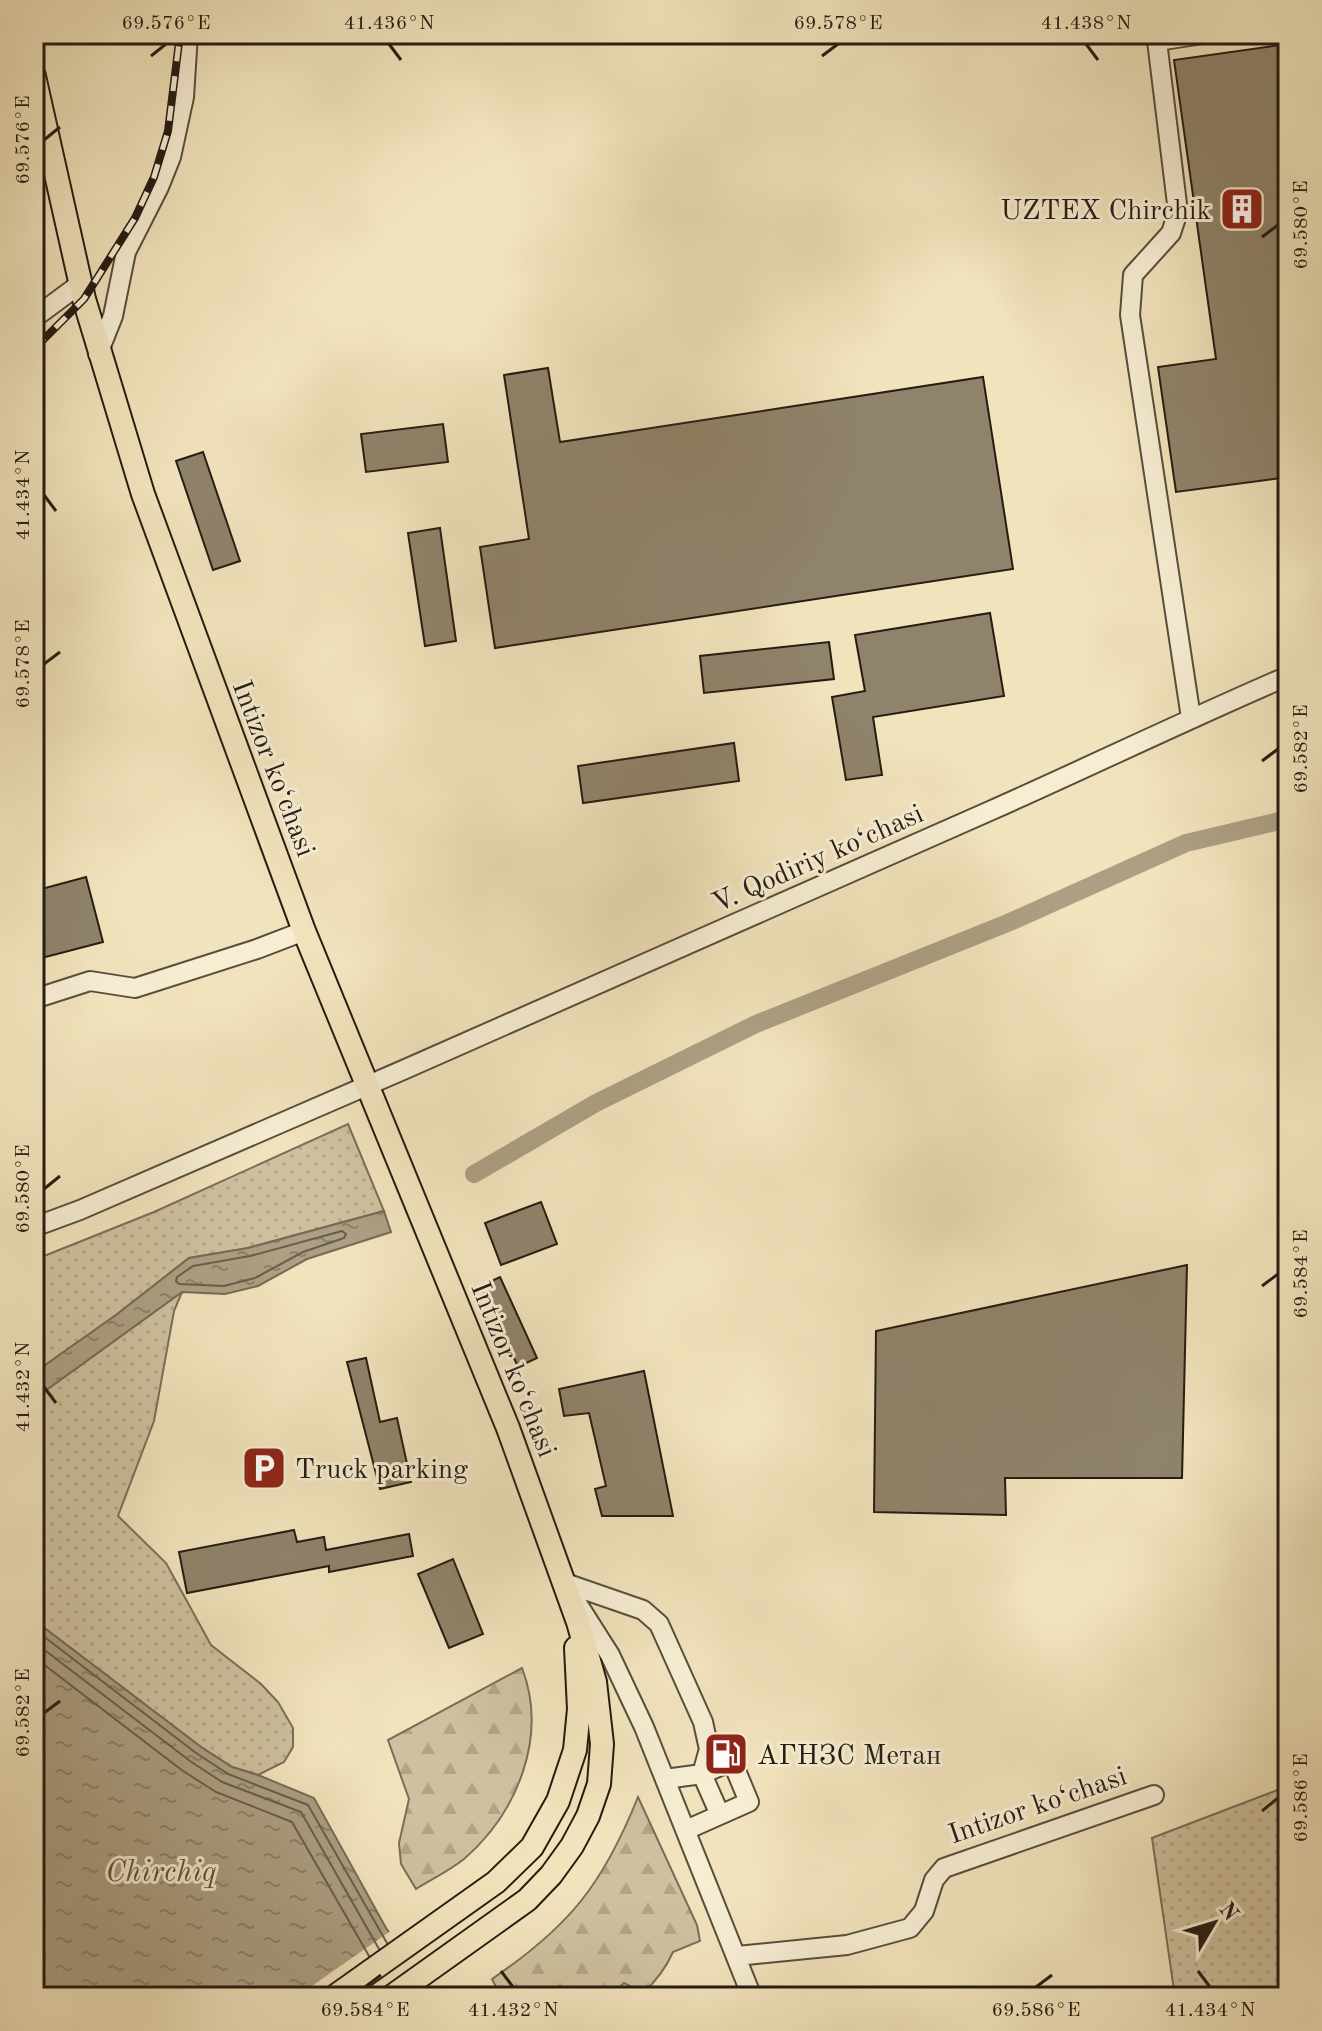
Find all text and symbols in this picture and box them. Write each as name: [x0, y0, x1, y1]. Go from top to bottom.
text: 69.576°E: [122, 14, 211, 34]
text: 41.436°N: [344, 14, 434, 34]
text: 69.578°E: [794, 14, 883, 34]
text: 41.438°N: [1041, 14, 1131, 34]
text: 69.576°E: [14, 96, 34, 185]
text: 69.580°E: [1292, 181, 1312, 270]
building icon: UZTEX Chirchik: [1218, 185, 1266, 233]
place label: UZTEX Chirchik: [1000, 198, 1211, 226]
text: 41.434°N: [14, 450, 34, 540]
text: 69.578°E: [14, 620, 34, 709]
street label: Intizor ko‘chasi: [226, 677, 319, 861]
text: 69.582°E: [1292, 705, 1312, 794]
street label: V. Qodiriy ko‘chasi: [709, 801, 928, 919]
text: 69.580°E: [14, 1145, 34, 1234]
text: 69.584°E: [1292, 1230, 1312, 1319]
street label: Intizor ko‘chasi: [464, 1278, 560, 1462]
text: 41.432°N: [14, 1342, 34, 1432]
parking icon: Truck parking: [240, 1444, 288, 1492]
place label: Truck parking: [295, 1457, 468, 1485]
text: 69.582°E: [14, 1669, 34, 1758]
fuel station icon: АГНЗС Метан: [702, 1730, 750, 1778]
place label: АГНЗС Метан: [757, 1743, 941, 1771]
text: 69.586°E: [1292, 1754, 1312, 1843]
street label: Intizor ko‘chasi: [945, 1763, 1131, 1850]
water label: Chirchiq: [106, 1858, 216, 1888]
north arrow: [1174, 1883, 1254, 1963]
text: N: [1214, 1899, 1242, 1925]
text: 69.584°E: [321, 2001, 410, 2021]
text: 41.432°N: [468, 2001, 558, 2021]
text: 69.586°E: [992, 2001, 1081, 2021]
text: 41.434°N: [1165, 2001, 1255, 2021]

